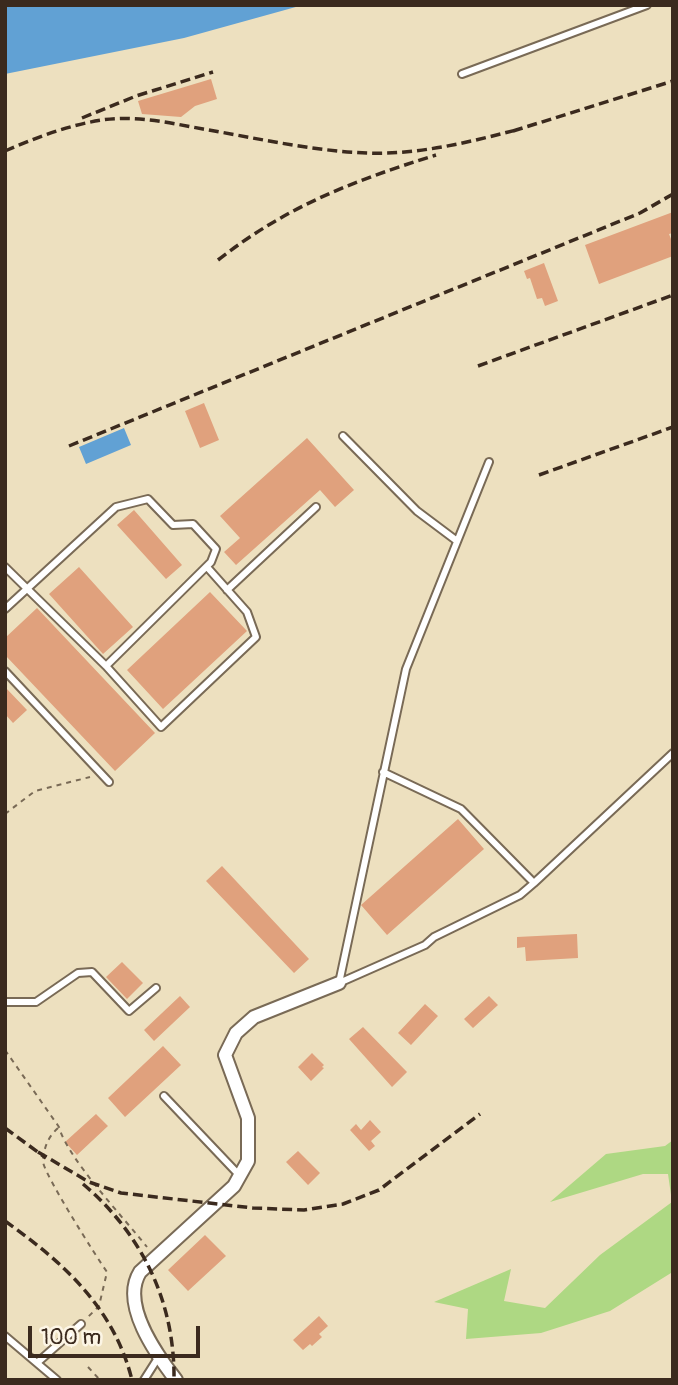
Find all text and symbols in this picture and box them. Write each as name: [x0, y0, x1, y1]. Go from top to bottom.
scale bar: [32, 1312, 203, 1356]
text: 100 m: [41, 1324, 101, 1351]

